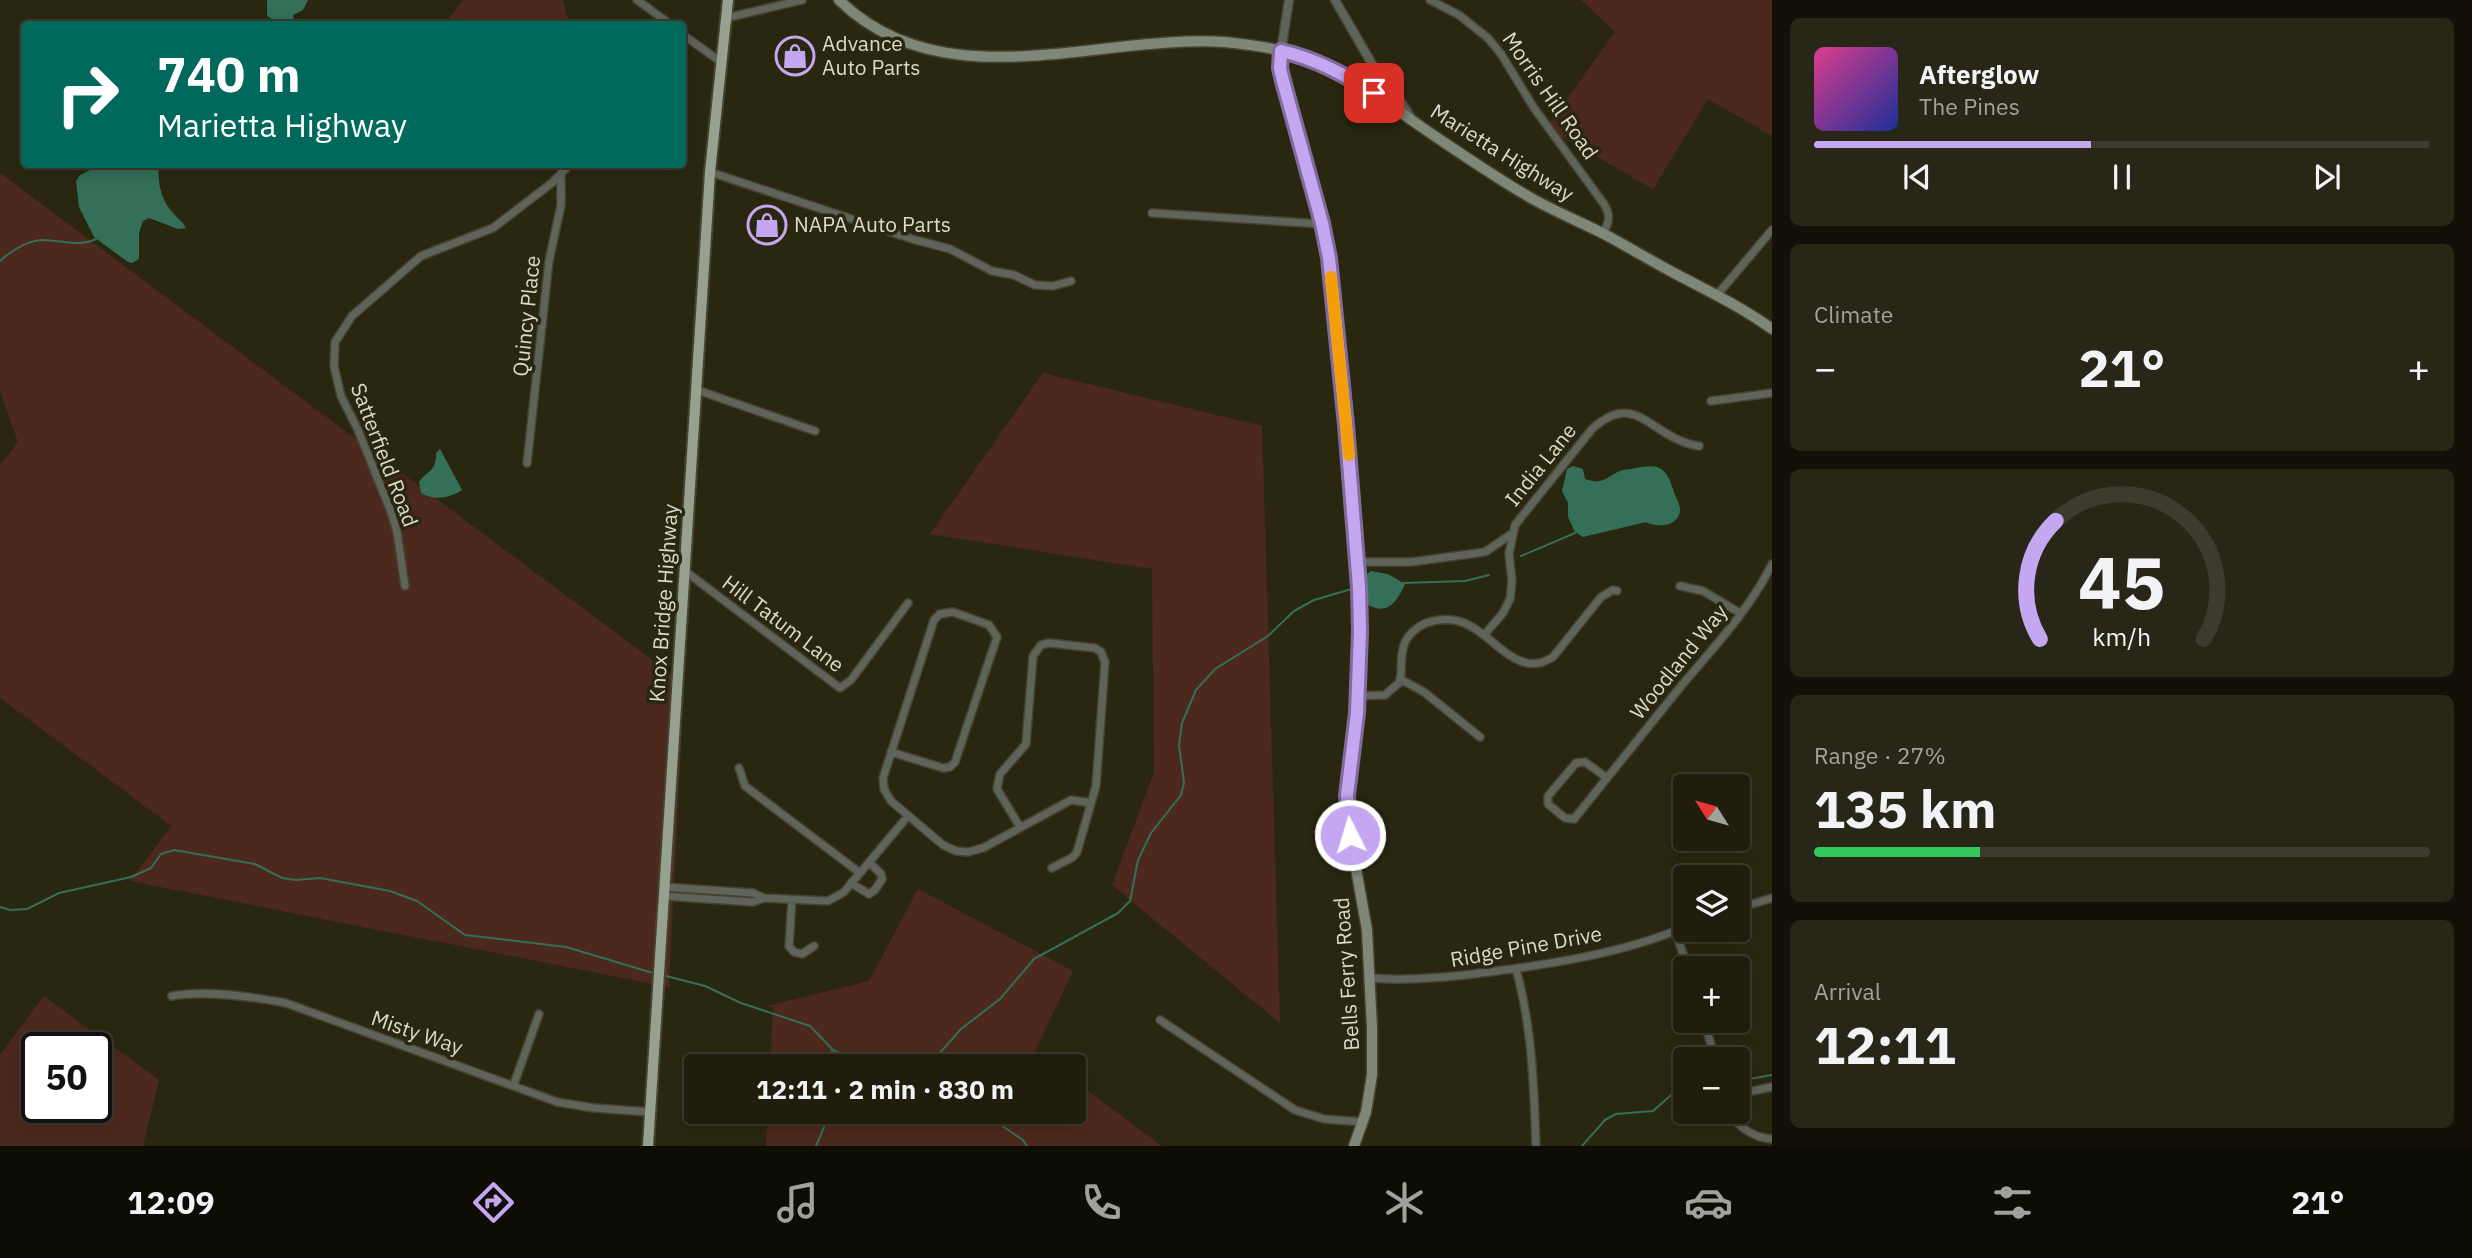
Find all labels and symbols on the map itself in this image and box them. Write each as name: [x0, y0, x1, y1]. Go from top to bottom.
street label: Morris Hill Road: [1497, 26, 1605, 165]
place label: Advance Auto Parts: [822, 29, 921, 81]
shop icon: Advance Auto Parts: [774, 35, 816, 77]
pin: [1344, 63, 1404, 123]
street label: Marietta Highway: [1426, 97, 1580, 208]
shop icon: NAPA Auto Parts: [746, 204, 788, 246]
place label: NAPA Auto Parts: [794, 210, 951, 238]
street label: Quincy Place: [506, 254, 546, 378]
street label: Satterfield Road: [345, 379, 425, 531]
street label: India Lane: [1498, 417, 1582, 512]
street label: Knox Bridge Highway: [642, 502, 684, 703]
street label: Hill Tatum Lane: [717, 568, 850, 678]
street label: Woodland Way: [1623, 598, 1734, 725]
north arrow: [1673, 774, 1750, 850]
position arrow: [1313, 798, 1387, 872]
street label: Bells Ferry Road: [1327, 896, 1365, 1052]
street label: Ridge Pine Drive: [1448, 919, 1604, 973]
street label: Misty Way: [368, 1003, 467, 1061]
speed limit sign: 50: [21, 1032, 112, 1123]

